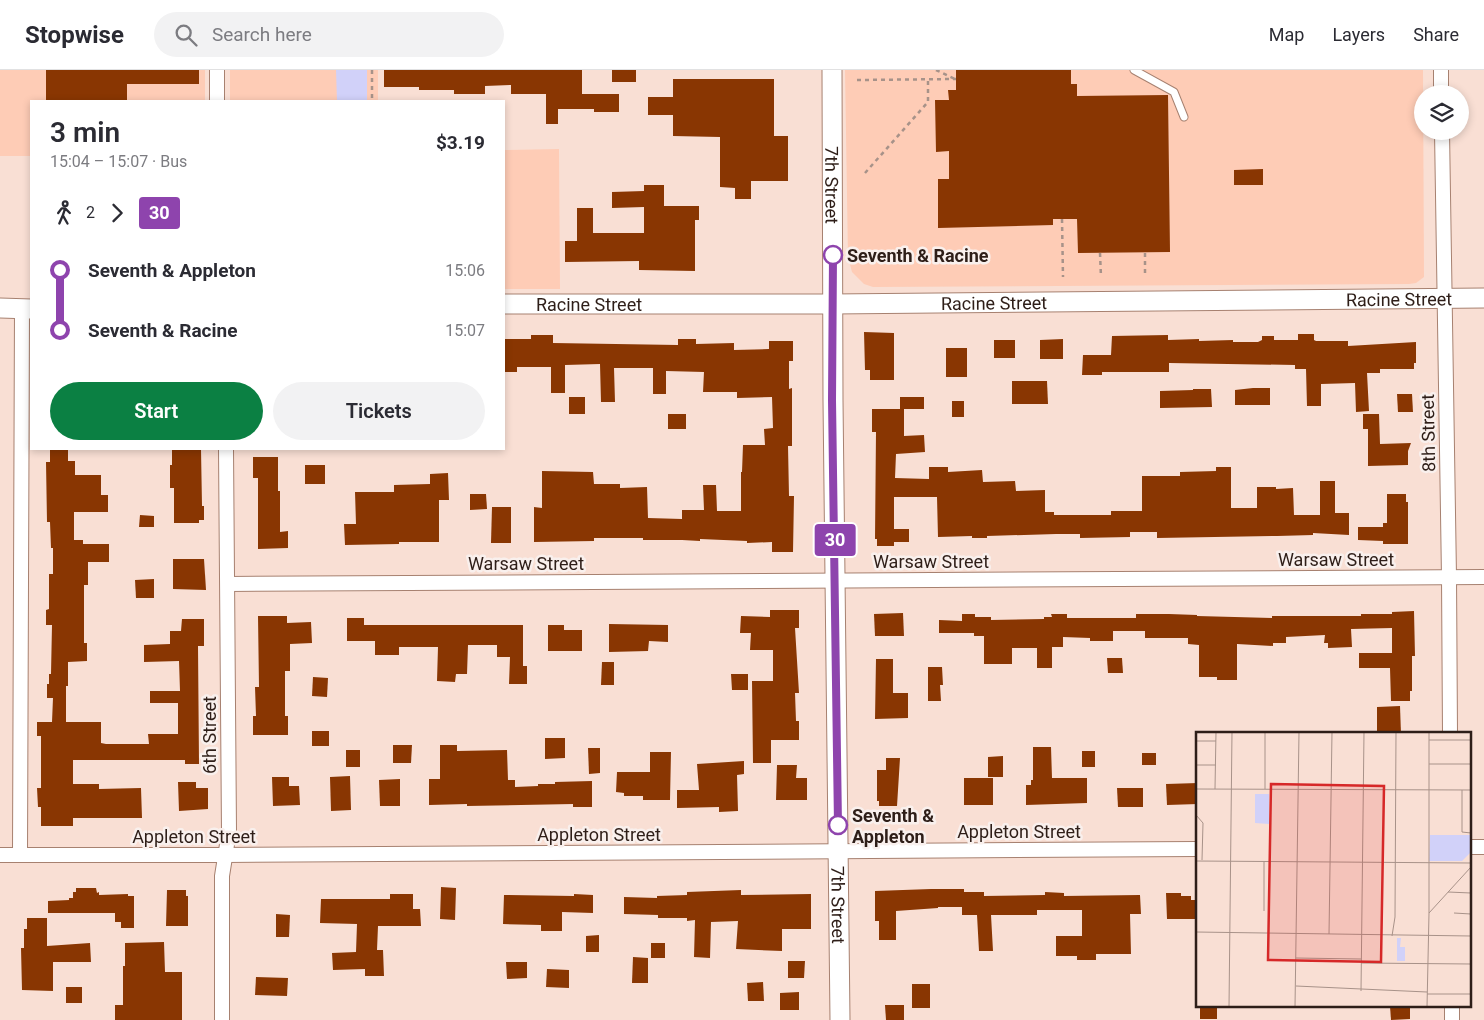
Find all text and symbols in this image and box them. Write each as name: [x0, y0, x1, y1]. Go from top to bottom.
search box: [154, 12, 504, 57]
text: Stopwise: [25, 21, 124, 49]
icon: search: [172, 21, 200, 49]
text: Search here: [212, 23, 312, 46]
text: Map: [1269, 24, 1304, 45]
text: Layers: [1332, 24, 1385, 45]
text: Share: [1413, 24, 1459, 45]
map controls: [1414, 85, 1469, 140]
button: layers: [1414, 85, 1469, 140]
text: 3 min: [50, 116, 120, 149]
text: $3.19: [436, 131, 485, 154]
street label: 7th Street: [822, 146, 843, 224]
text: 15:04 – 15:07 · Bus: [50, 152, 187, 171]
icon: walk: [50, 199, 78, 227]
icon: forward: [103, 199, 131, 227]
text: 30: [149, 202, 170, 223]
text: 2: [86, 203, 95, 222]
marker: Seventh & Racine: [823, 245, 843, 265]
place label: Seventh & Racine: [847, 245, 989, 266]
text: Seventh & Appleton: [88, 259, 256, 282]
text: 15:06: [445, 261, 485, 280]
street label: Racine Street: [1346, 288, 1452, 310]
street label: Racine Street: [941, 292, 1047, 313]
street label: Racine Street: [536, 294, 642, 315]
text: Seventh & Racine: [88, 319, 237, 342]
text: 15:07: [445, 321, 485, 340]
button: Start: [50, 382, 263, 440]
button: Tickets: [273, 382, 485, 440]
street label: 8th Street: [1417, 394, 1439, 472]
line badge: 30: [812, 524, 858, 556]
text: 30: [825, 529, 845, 550]
street label: Warsaw Street: [1278, 549, 1394, 570]
street label: Warsaw Street: [873, 551, 989, 572]
street label: Warsaw Street: [468, 553, 584, 574]
street label: 6th Street: [199, 696, 220, 774]
inset map: [1196, 732, 1472, 1008]
place label: Seventh & Appleton: [852, 805, 934, 847]
marker: Seventh & Appleton: [828, 815, 848, 835]
street label: Appleton Street: [957, 821, 1081, 842]
street label: Appleton Street: [537, 824, 661, 845]
street label: Appleton Street: [132, 826, 256, 847]
street label: 7th Street: [828, 866, 850, 944]

